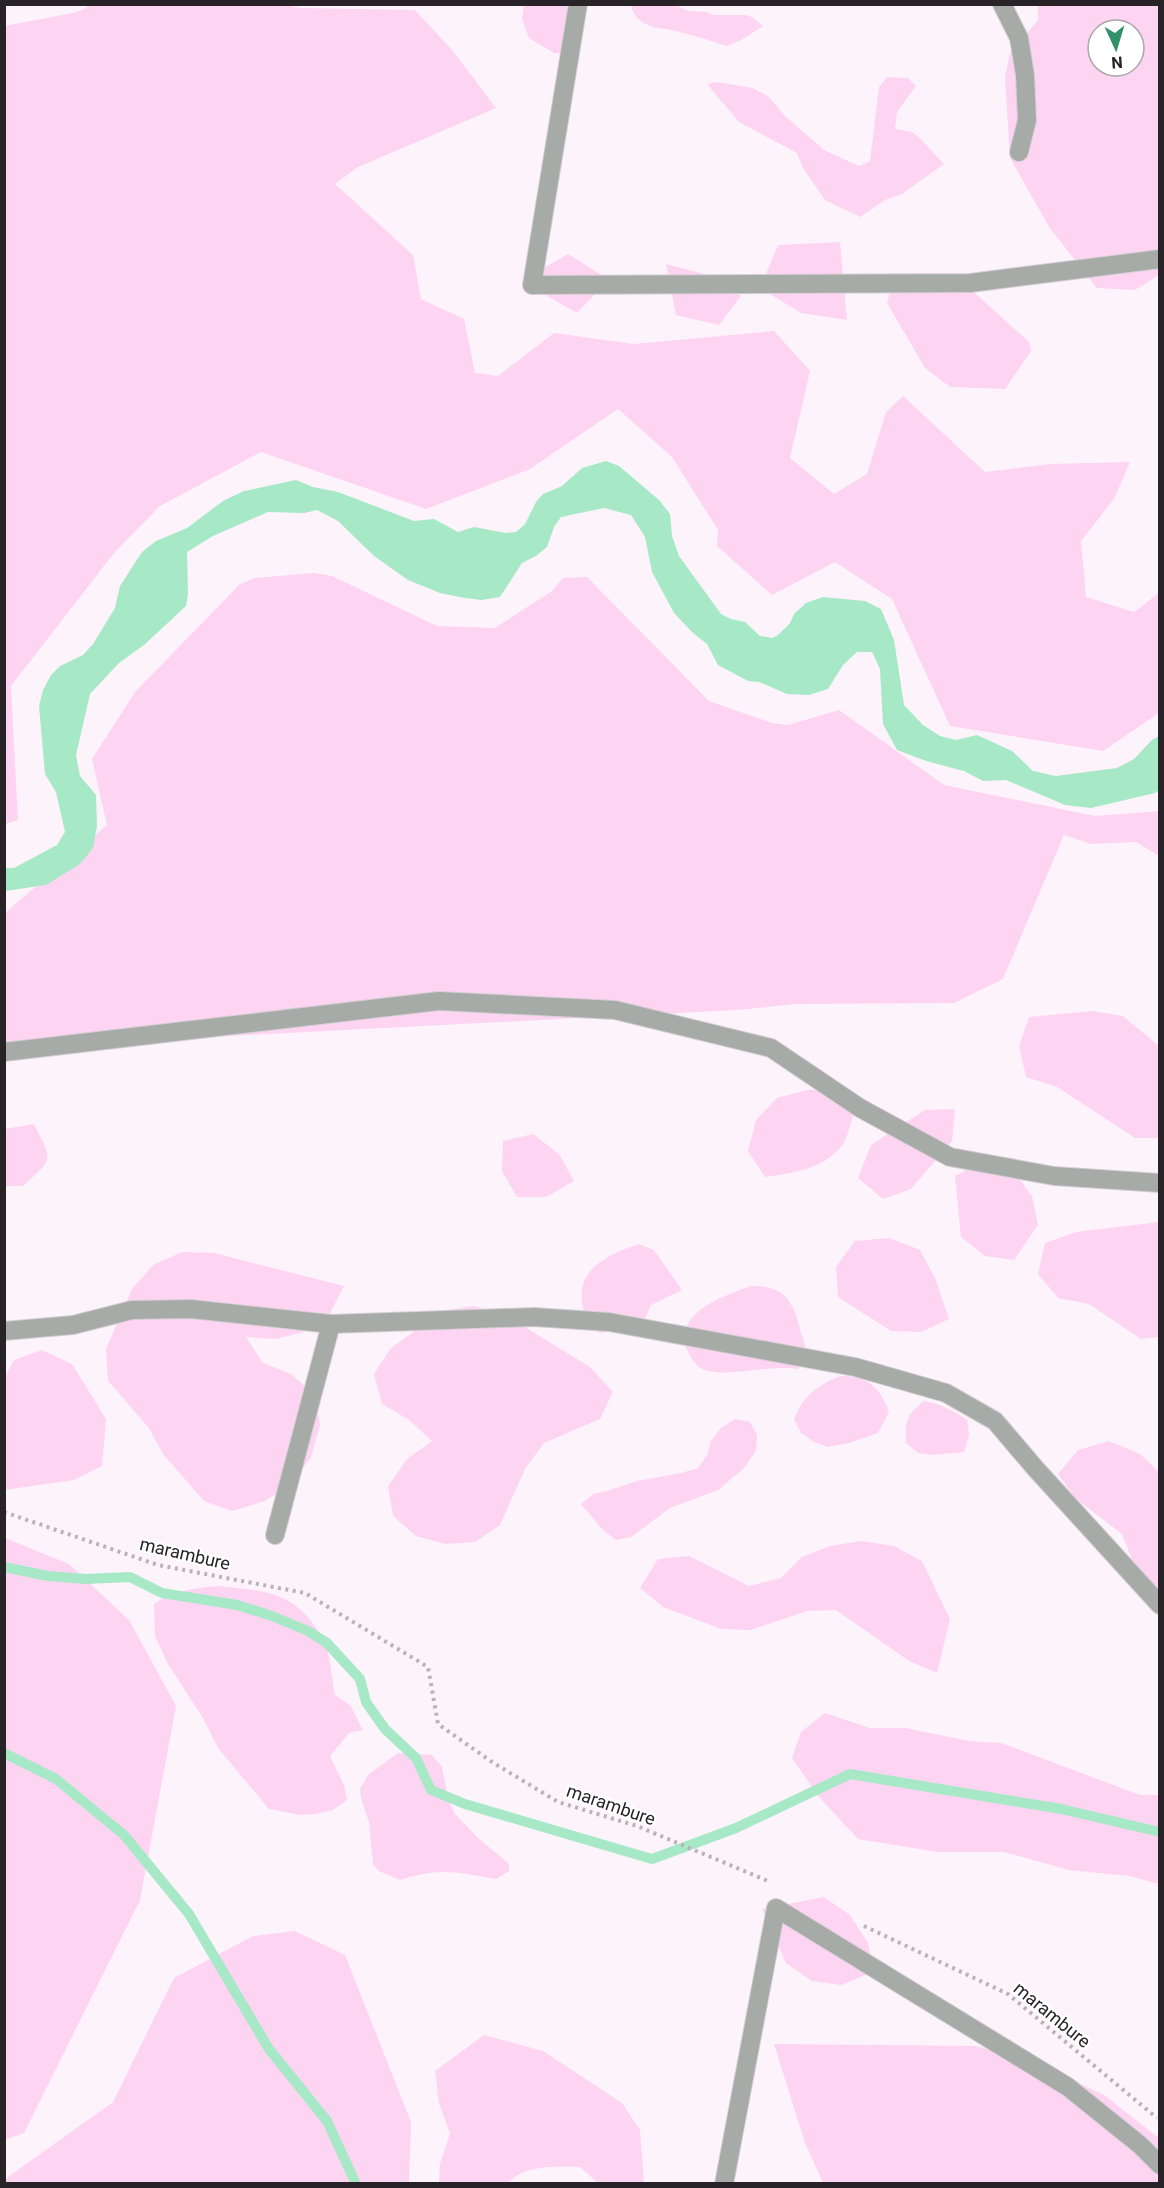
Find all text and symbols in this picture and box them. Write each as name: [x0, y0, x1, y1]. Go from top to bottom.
north arrow: [1086, 18, 1146, 78]
text: N: [1111, 53, 1123, 72]
street label: marambure: [138, 1533, 233, 1574]
street label: marambure: [564, 1780, 658, 1829]
street label: marambure: [1010, 1977, 1095, 2052]

